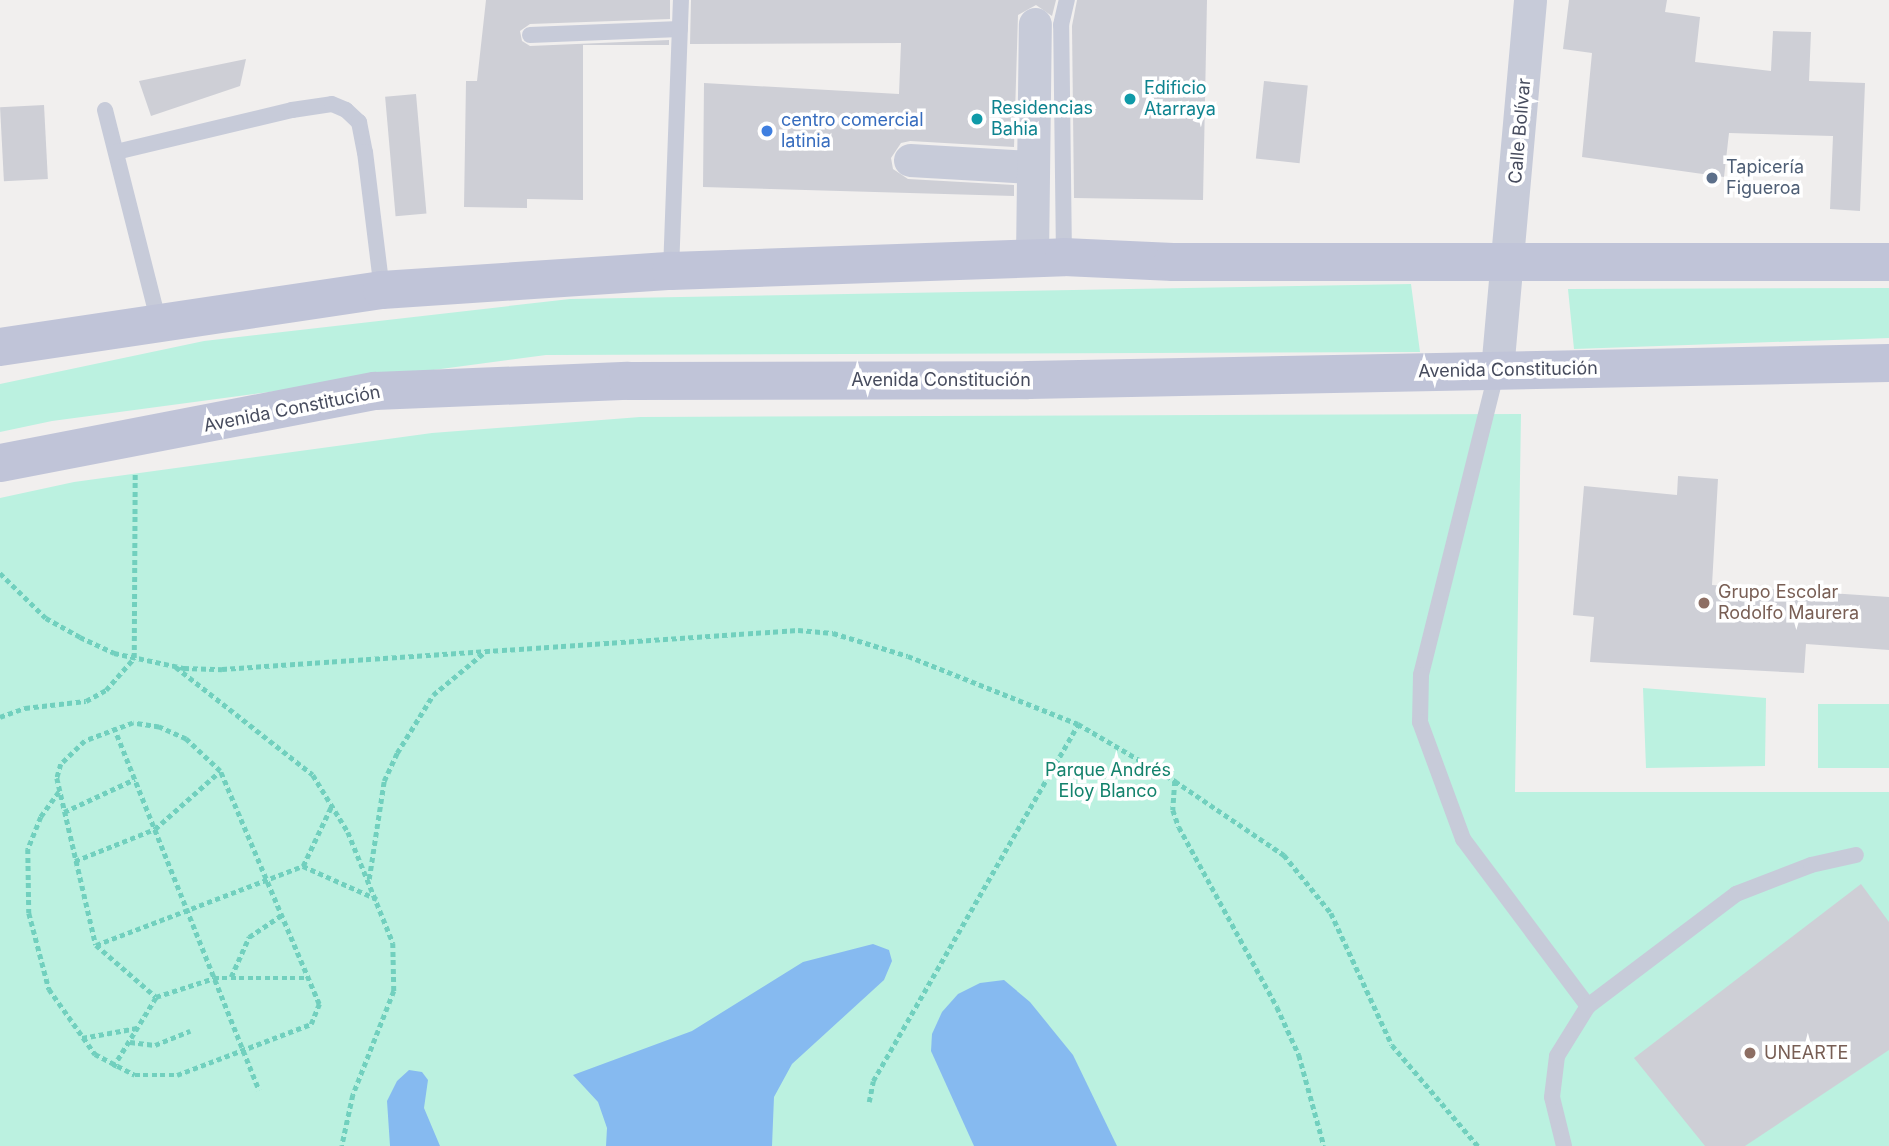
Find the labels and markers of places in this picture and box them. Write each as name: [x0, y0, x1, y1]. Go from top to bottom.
place label: Edificio Atarraya: [1144, 78, 1216, 120]
marker: Edificio Atarraya: [1122, 91, 1138, 107]
place label: Residencias Bahia: [991, 98, 1093, 140]
place label: centro comercial latinia: [781, 110, 924, 152]
marker: Residencias Bahia: [969, 111, 985, 127]
marker: centro comercial latinia: [759, 123, 775, 139]
place label: Tapicería Figueroa: [1726, 157, 1804, 200]
marker: Tapicería Figueroa: [1704, 170, 1720, 186]
place label: Grupo Escolar Rodolfo Maurera: [1718, 582, 1859, 624]
marker: Grupo Escolar Rodolfo Maurera: [1696, 595, 1712, 611]
place label: UNEARTE: [1764, 1042, 1848, 1064]
marker: UNEARTE: [1742, 1045, 1758, 1061]

